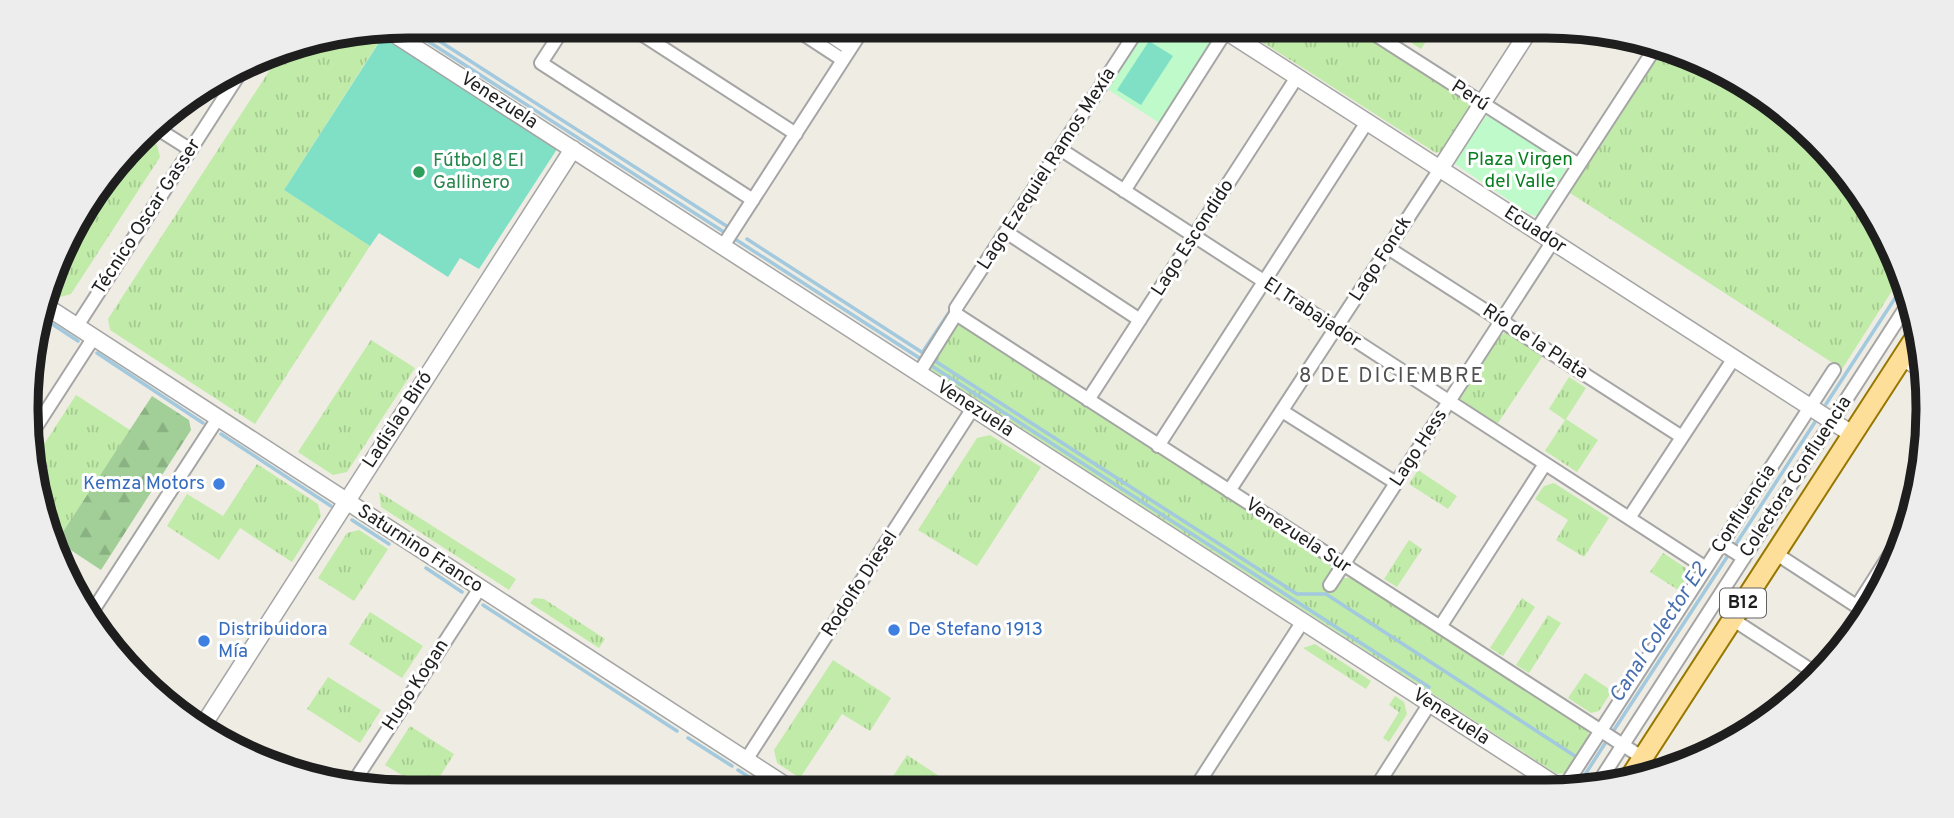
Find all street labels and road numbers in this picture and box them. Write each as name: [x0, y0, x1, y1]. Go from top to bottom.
street label: Lago Ezequiel Ramos Mexía: [973, 63, 1121, 275]
street label: Venezuela: [456, 67, 542, 135]
street label: Perú: [1447, 75, 1493, 117]
street label: Técnico Oscar Gasser: [88, 134, 207, 300]
street label: Lago Escondido: [1146, 175, 1240, 301]
street label: Ecuador: [1499, 201, 1571, 259]
street label: Lago Fonck: [1345, 212, 1417, 306]
street label: El Trabajador: [1259, 273, 1366, 354]
street label: Río de la Plata: [1478, 299, 1592, 385]
street label: Ladislao Biró: [358, 367, 438, 473]
street label: Venezuela: [932, 375, 1018, 443]
street label: Colectora Confluencia: [1735, 392, 1857, 562]
street label: Lago Hess: [1385, 405, 1453, 491]
street label: Confluencia: [1707, 460, 1781, 558]
street label: Venezuela Sur: [1241, 493, 1356, 579]
street label: Saturnino Franco: [353, 499, 487, 599]
street label: Rodolfo Diesel: [817, 526, 903, 642]
road number: B12: [1720, 588, 1766, 618]
street label: Hugo Kogan: [378, 635, 454, 735]
street label: Venezuela: [1408, 683, 1494, 751]

